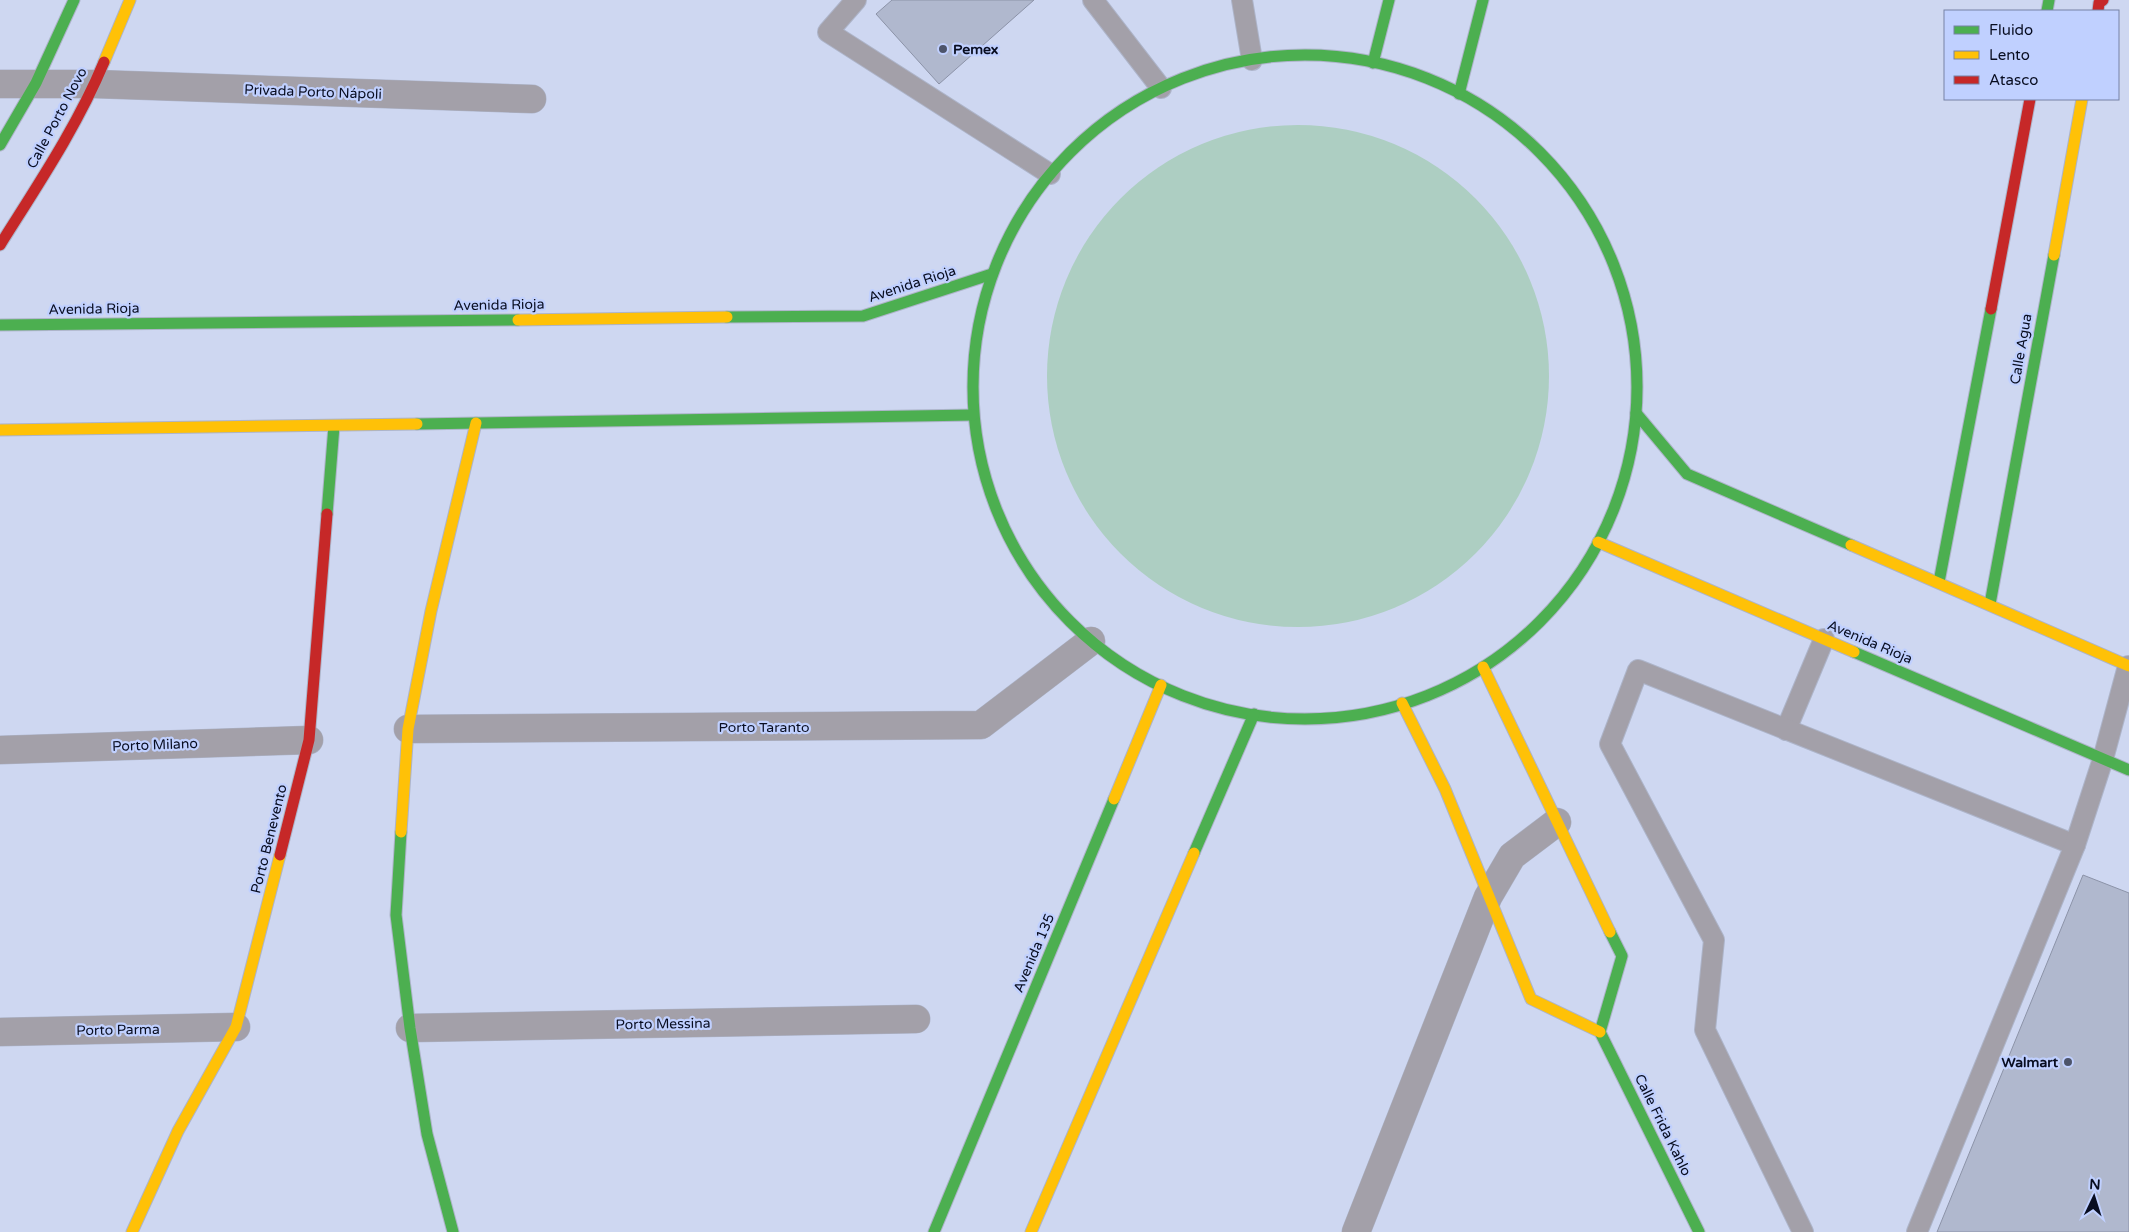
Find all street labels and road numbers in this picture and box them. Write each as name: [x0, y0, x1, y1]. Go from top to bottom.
street label: Calle Porto Novo: [23, 65, 91, 171]
street label: Privada Porto Nápoli: [244, 81, 382, 103]
street label: Avenida Rioja: [866, 262, 958, 306]
street label: Avenida Rioja: [453, 296, 545, 314]
street label: Avenida Rioja: [48, 300, 140, 318]
street label: Calle Agua: [2006, 312, 2036, 386]
street label: Avenida Rioja: [1825, 616, 1915, 668]
street label: Porto Taranto: [718, 719, 810, 736]
street label: Porto Milano: [112, 735, 198, 755]
street label: Porto Benevento: [247, 783, 291, 895]
street label: Avenida 135: [1010, 911, 1058, 995]
street label: Porto Messina: [615, 1015, 711, 1033]
street label: Porto Parma: [76, 1021, 160, 1039]
street label: Calle Frida Kahlo: [1631, 1071, 1695, 1179]

